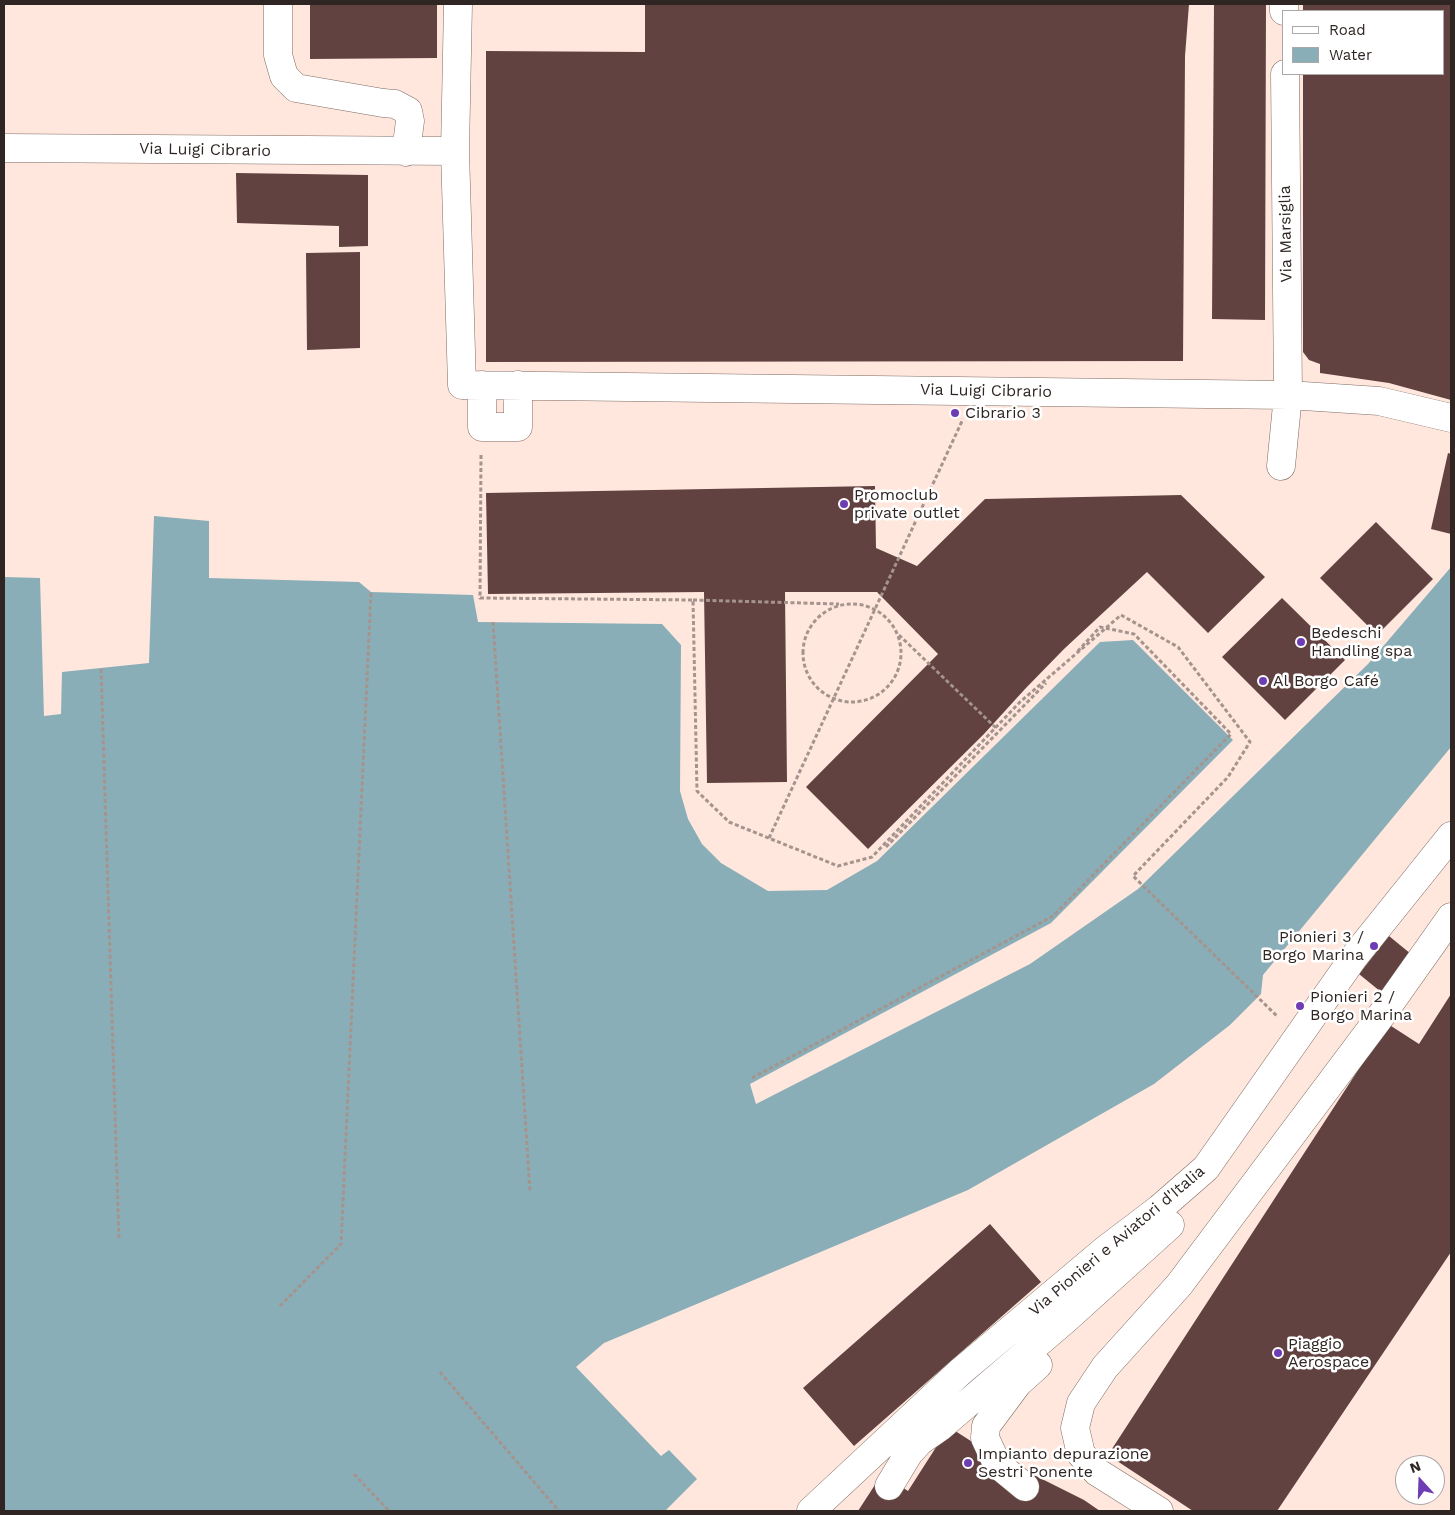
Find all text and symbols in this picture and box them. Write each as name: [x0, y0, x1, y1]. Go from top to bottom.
legend: [1282, 10, 1445, 75]
text: Road: [1329, 21, 1366, 39]
text: Water: [1329, 46, 1372, 64]
street label: Via Luigi Cibrario: [139, 139, 271, 161]
street label: Via Marsiglia: [1276, 185, 1296, 283]
street label: Via Luigi Cibrario: [920, 380, 1052, 402]
place label: Cibrario 3: [965, 403, 1041, 423]
marker: Cibrario 3: [949, 407, 961, 419]
place label: Promoclub private outlet: [854, 485, 960, 523]
marker: Promoclub private outlet: [838, 498, 850, 510]
place label: Bedeschi Handling spa: [1311, 623, 1412, 661]
marker: Bedeschi Handling spa: [1295, 636, 1307, 648]
place label: Al Borgo Café: [1273, 671, 1379, 691]
marker: Al Borgo Café: [1257, 675, 1269, 687]
place label: Pionieri 3 / Borgo Marina: [1262, 927, 1364, 965]
marker: Pionieri 3 / Borgo Marina: [1368, 940, 1380, 952]
place label: Pionieri 2 / Borgo Marina: [1310, 987, 1412, 1025]
marker: Pionieri 2 / Borgo Marina: [1294, 1000, 1306, 1012]
street label: Via Pionieri e Aviatori d'Italia: [1025, 1162, 1209, 1320]
place label: Piaggio Aerospace: [1288, 1334, 1369, 1372]
marker: Piaggio Aerospace: [1272, 1347, 1284, 1359]
place label: Impianto depurazione Sestri Ponente: [978, 1444, 1149, 1482]
north arrow: [1395, 1455, 1445, 1505]
marker: Impianto depurazione Sestri Ponente: [962, 1457, 974, 1469]
text: N: [1408, 1458, 1423, 1476]

